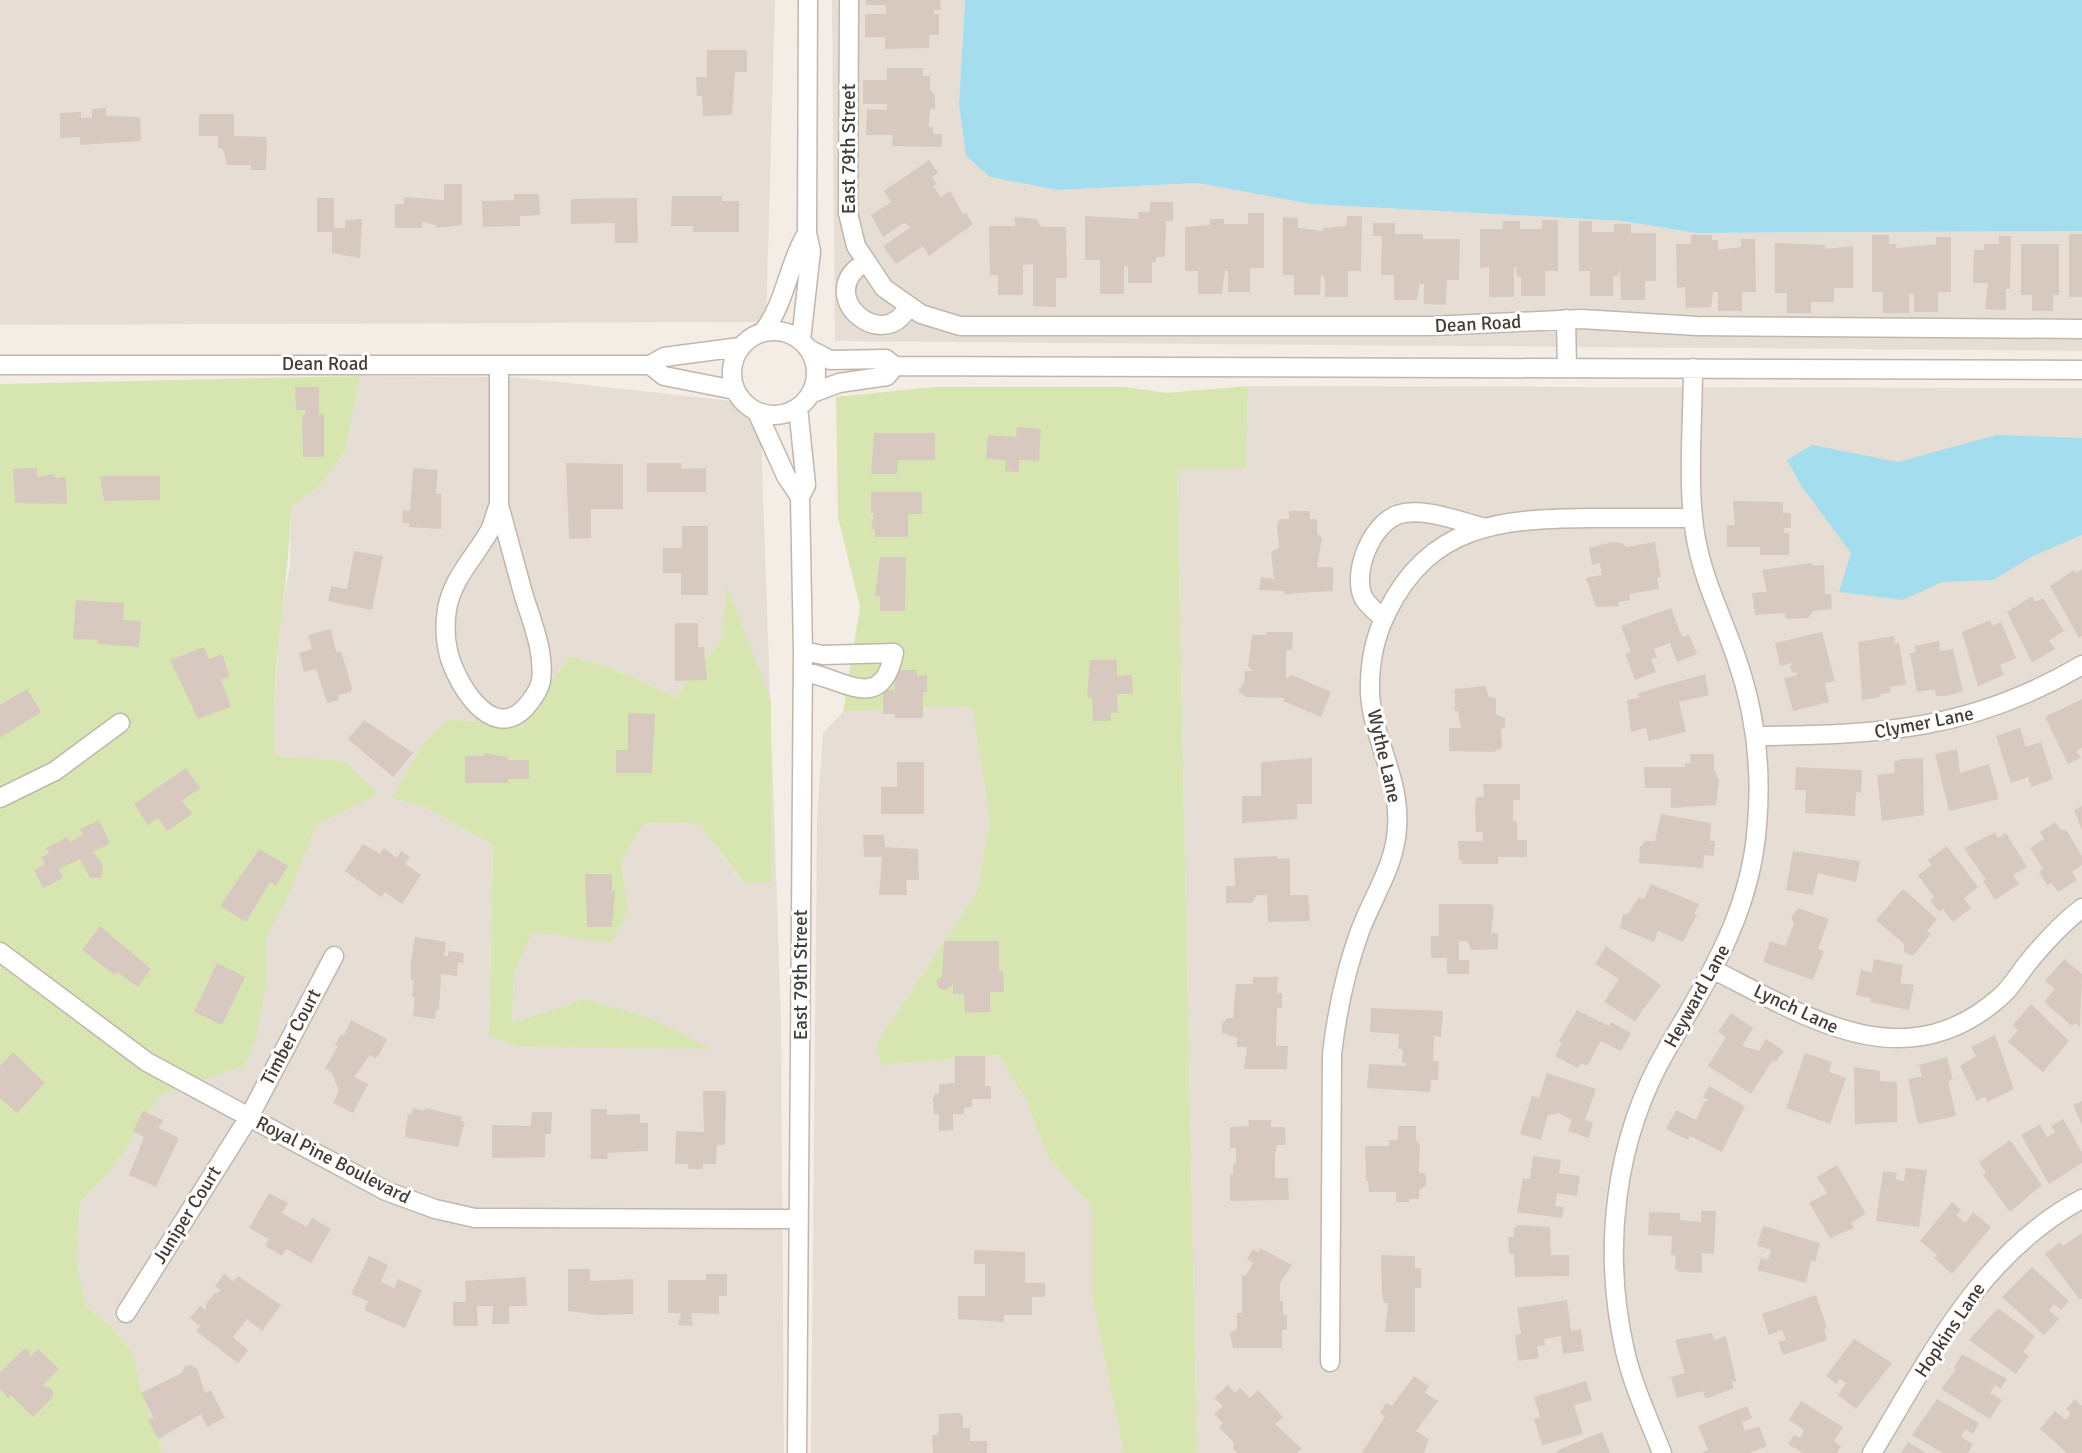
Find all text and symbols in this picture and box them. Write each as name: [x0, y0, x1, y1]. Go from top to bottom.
street label: East 79th Street: [837, 83, 861, 214]
street label: Dean Road: [1434, 310, 1522, 338]
street label: Dean Road: [282, 352, 368, 376]
street label: Clymer Lane: [1872, 702, 1976, 744]
street label: Wythe Lane: [1362, 707, 1406, 805]
street label: East 79th Street: [789, 909, 813, 1040]
street label: Heyward Lane: [1659, 940, 1735, 1052]
street label: Lynch Lane: [1750, 979, 1842, 1039]
street label: Timber Court: [256, 984, 327, 1089]
street label: Royal Pine Boulevard: [252, 1111, 414, 1209]
street label: Juniper Court: [147, 1161, 227, 1268]
street label: Hopkins Lane: [1909, 1278, 1991, 1382]

